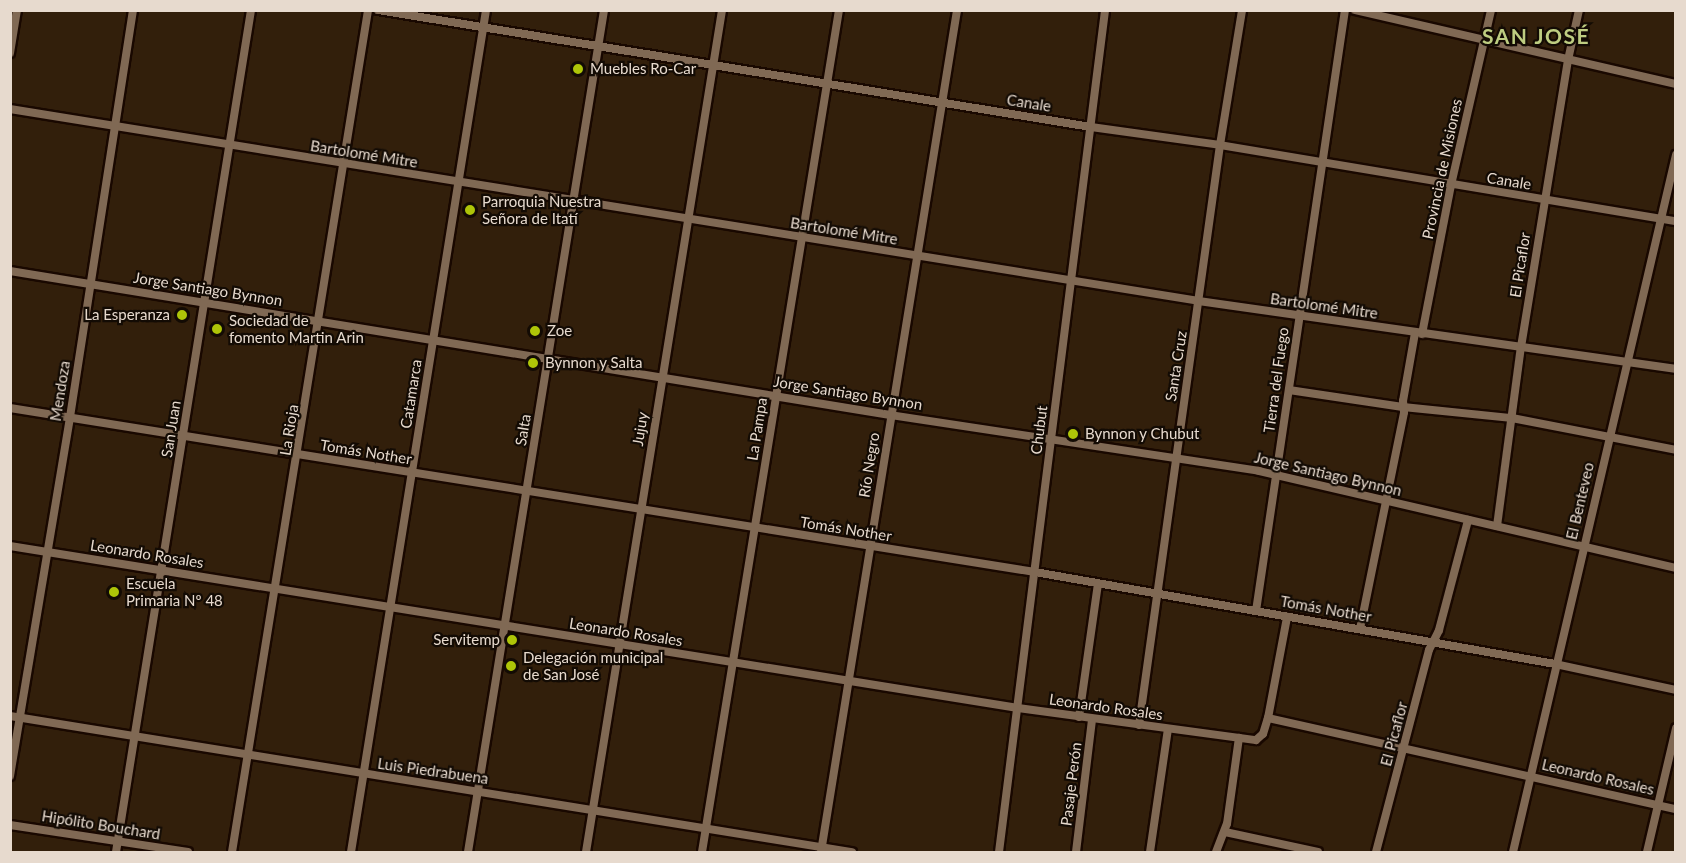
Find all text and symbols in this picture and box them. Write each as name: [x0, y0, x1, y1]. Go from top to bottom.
district label: SAN JOSÉ: [1482, 23, 1590, 49]
place label: Muebles Ro-Car: [590, 60, 696, 78]
marker: Muebles Ro-Car: [571, 62, 585, 76]
street label: Canale: [1005, 91, 1053, 115]
street label: Provincia de Misiones: [1418, 97, 1466, 241]
street label: Bartolomé Mitre: [309, 137, 419, 171]
street label: Canale: [1485, 169, 1533, 193]
place label: Parroquia Nuestra Señora de Itatí: [482, 192, 601, 227]
marker: Parroquia Nuestra Señora de Itatí: [463, 203, 477, 217]
street label: Bartolomé Mitre: [789, 214, 899, 248]
street label: El Picaflor: [1506, 231, 1534, 299]
street label: Jorge Santiago Bynnon: [132, 268, 284, 310]
street label: Bartolomé Mitre: [1269, 290, 1379, 322]
place label: La Esperanza: [84, 306, 170, 324]
marker: La Esperanza: [175, 308, 189, 322]
place label: Sociedad de fomento Martin Arin: [229, 311, 364, 346]
marker: Sociedad de fomento Martin Arin: [210, 322, 224, 336]
place label: Zoe: [547, 322, 572, 340]
marker: Zoe: [528, 324, 542, 338]
street label: Tierra del Fuego: [1260, 326, 1292, 434]
street label: Santa Cruz: [1162, 330, 1190, 402]
place label: Bynnon y Salta: [545, 354, 643, 372]
marker: Bynnon y Salta: [526, 356, 540, 370]
street label: Catamarca: [397, 358, 425, 430]
street label: Mendoza: [46, 359, 74, 423]
street label: Jorge Santiago Bynnon: [772, 372, 924, 414]
street label: La Pampa: [743, 396, 771, 462]
street label: San Juan: [158, 399, 184, 459]
street label: La Rioja: [276, 403, 302, 457]
street label: Chubut: [1027, 405, 1051, 455]
street label: Jujuy: [628, 411, 652, 447]
street label: Salta: [512, 413, 534, 447]
place label: Bynnon y Chubut: [1085, 425, 1200, 443]
marker: Bynnon y Chubut: [1066, 427, 1080, 441]
street label: Río Negro: [855, 431, 883, 499]
street label: Tomás Nother: [319, 436, 413, 468]
street label: Jorge Santiago Bynnon: [1253, 448, 1403, 500]
street label: El Benteveo: [1562, 461, 1598, 541]
street label: Tomás Nother: [799, 513, 893, 545]
street label: Leonardo Rosales: [89, 536, 205, 572]
place label: Escuela Primaria Nº 48: [126, 574, 223, 609]
marker: Escuela Primaria Nº 48: [107, 585, 121, 599]
street label: Tomás Nother: [1279, 592, 1373, 626]
street label: Leonardo Rosales: [568, 614, 684, 650]
place label: Servitemp: [433, 631, 500, 649]
marker: Servitemp: [505, 633, 519, 647]
place label: Delegación municipal de San José: [523, 648, 663, 683]
marker: Delegación municipal de San José: [504, 659, 518, 673]
street label: Leonardo Rosales: [1048, 690, 1164, 724]
street label: El Picaflor: [1377, 700, 1411, 768]
street label: Pasaje Perón: [1057, 741, 1085, 827]
street label: Luis Piedrabuena: [376, 754, 490, 788]
street label: Leonardo Rosales: [1540, 755, 1656, 799]
street label: Hipólito Bouchard: [40, 807, 162, 843]

